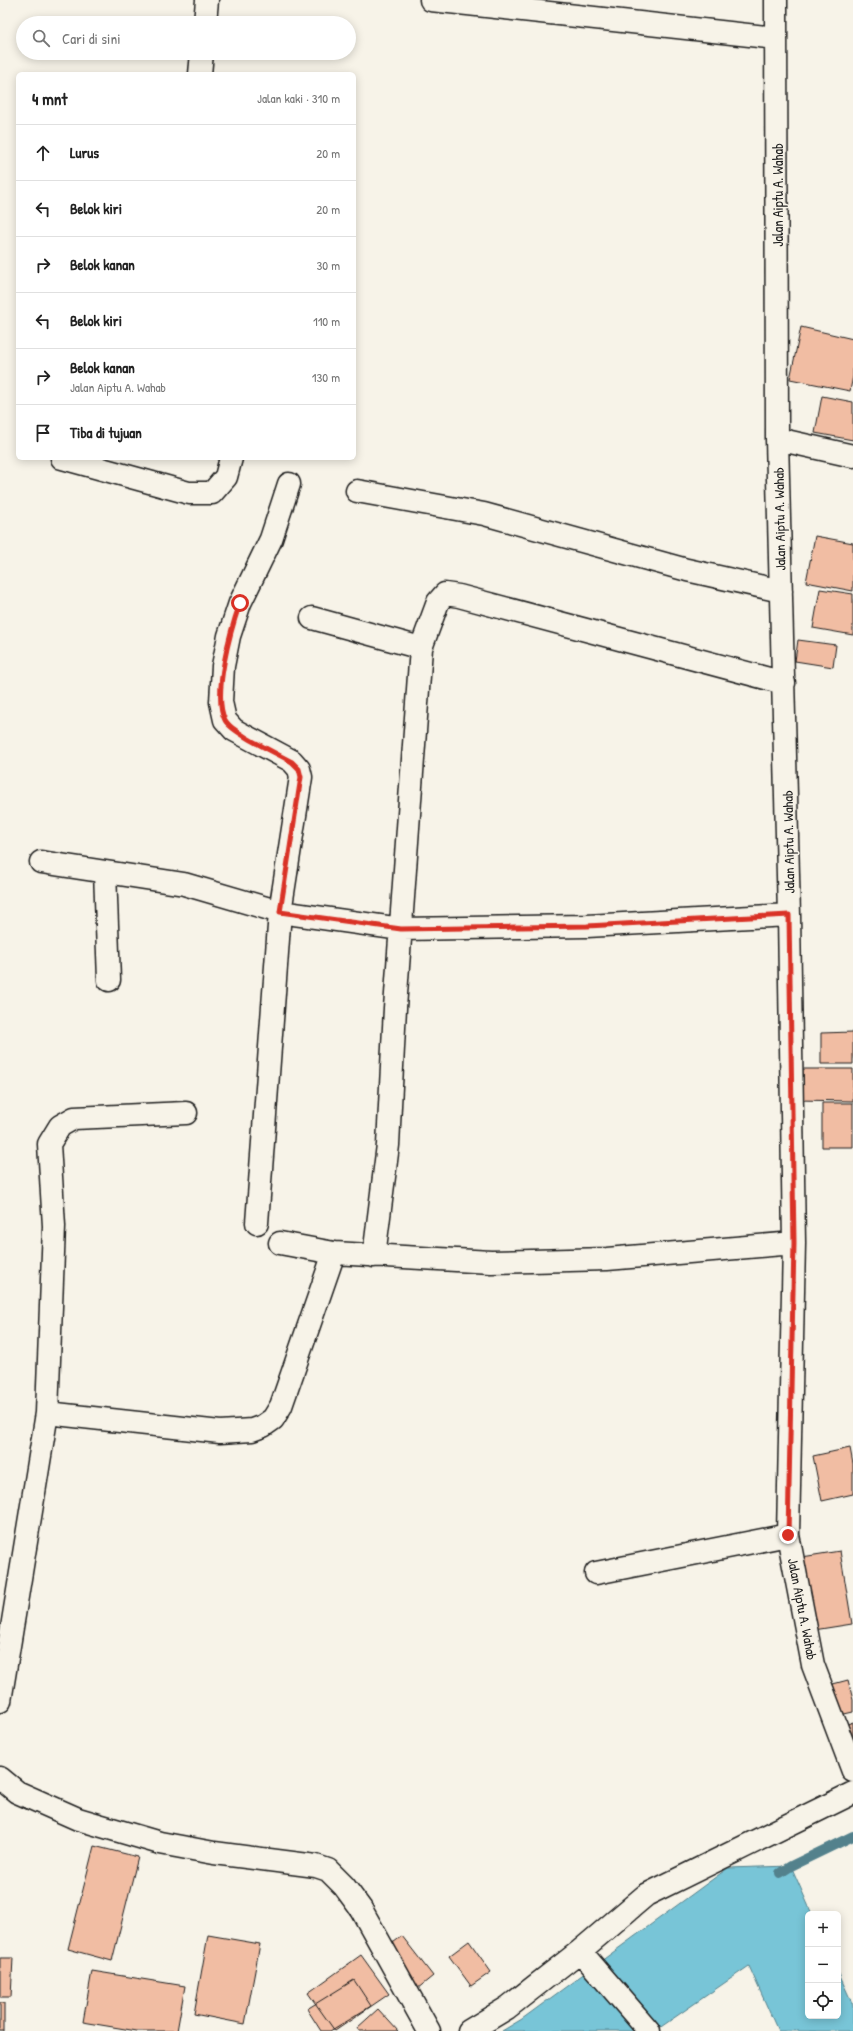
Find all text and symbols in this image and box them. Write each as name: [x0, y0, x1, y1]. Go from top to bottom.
search box: [16, 16, 356, 60]
icon: search: [30, 27, 52, 49]
text: Cari di sini: [62, 28, 121, 49]
text: 4 mnt: [32, 87, 67, 110]
text: Jalan kaki · 310 m: [257, 89, 340, 107]
icon: ahead: [32, 142, 54, 164]
text: Lurus: [70, 142, 99, 163]
street label: Jalan Aiptu A. Wahab: [768, 143, 788, 247]
text: 20 m: [316, 144, 340, 162]
icon: left: [32, 198, 54, 220]
text: Belok kiri: [70, 198, 122, 219]
text: 20 m: [316, 200, 340, 218]
icon: right: [32, 254, 54, 276]
text: Belok kanan: [70, 254, 135, 275]
text: 30 m: [317, 256, 340, 274]
icon: left: [32, 310, 54, 332]
text: Belok kiri: [70, 310, 122, 331]
text: 110 m: [313, 312, 340, 330]
text: Belok kanan: [70, 357, 135, 378]
icon: right: [32, 366, 54, 388]
text: 130 m: [312, 368, 340, 386]
text: Jalan Aiptu A. Wahab: [70, 378, 166, 396]
icon: arrive: [32, 422, 54, 444]
text: Tiba di tujuan: [70, 422, 142, 443]
street label: Jalan Aiptu A. Wahab: [769, 467, 790, 571]
route start: [231, 594, 249, 612]
street label: Jalan Aiptu A. Wahab: [778, 790, 799, 894]
route end: [779, 1526, 797, 1544]
street label: Jalan Aiptu A. Wahab: [783, 1556, 822, 1662]
map controls: [805, 1911, 841, 2019]
button: +: [805, 1911, 841, 1947]
button: −: [805, 1947, 841, 1983]
button: locate: [805, 1983, 841, 2019]

